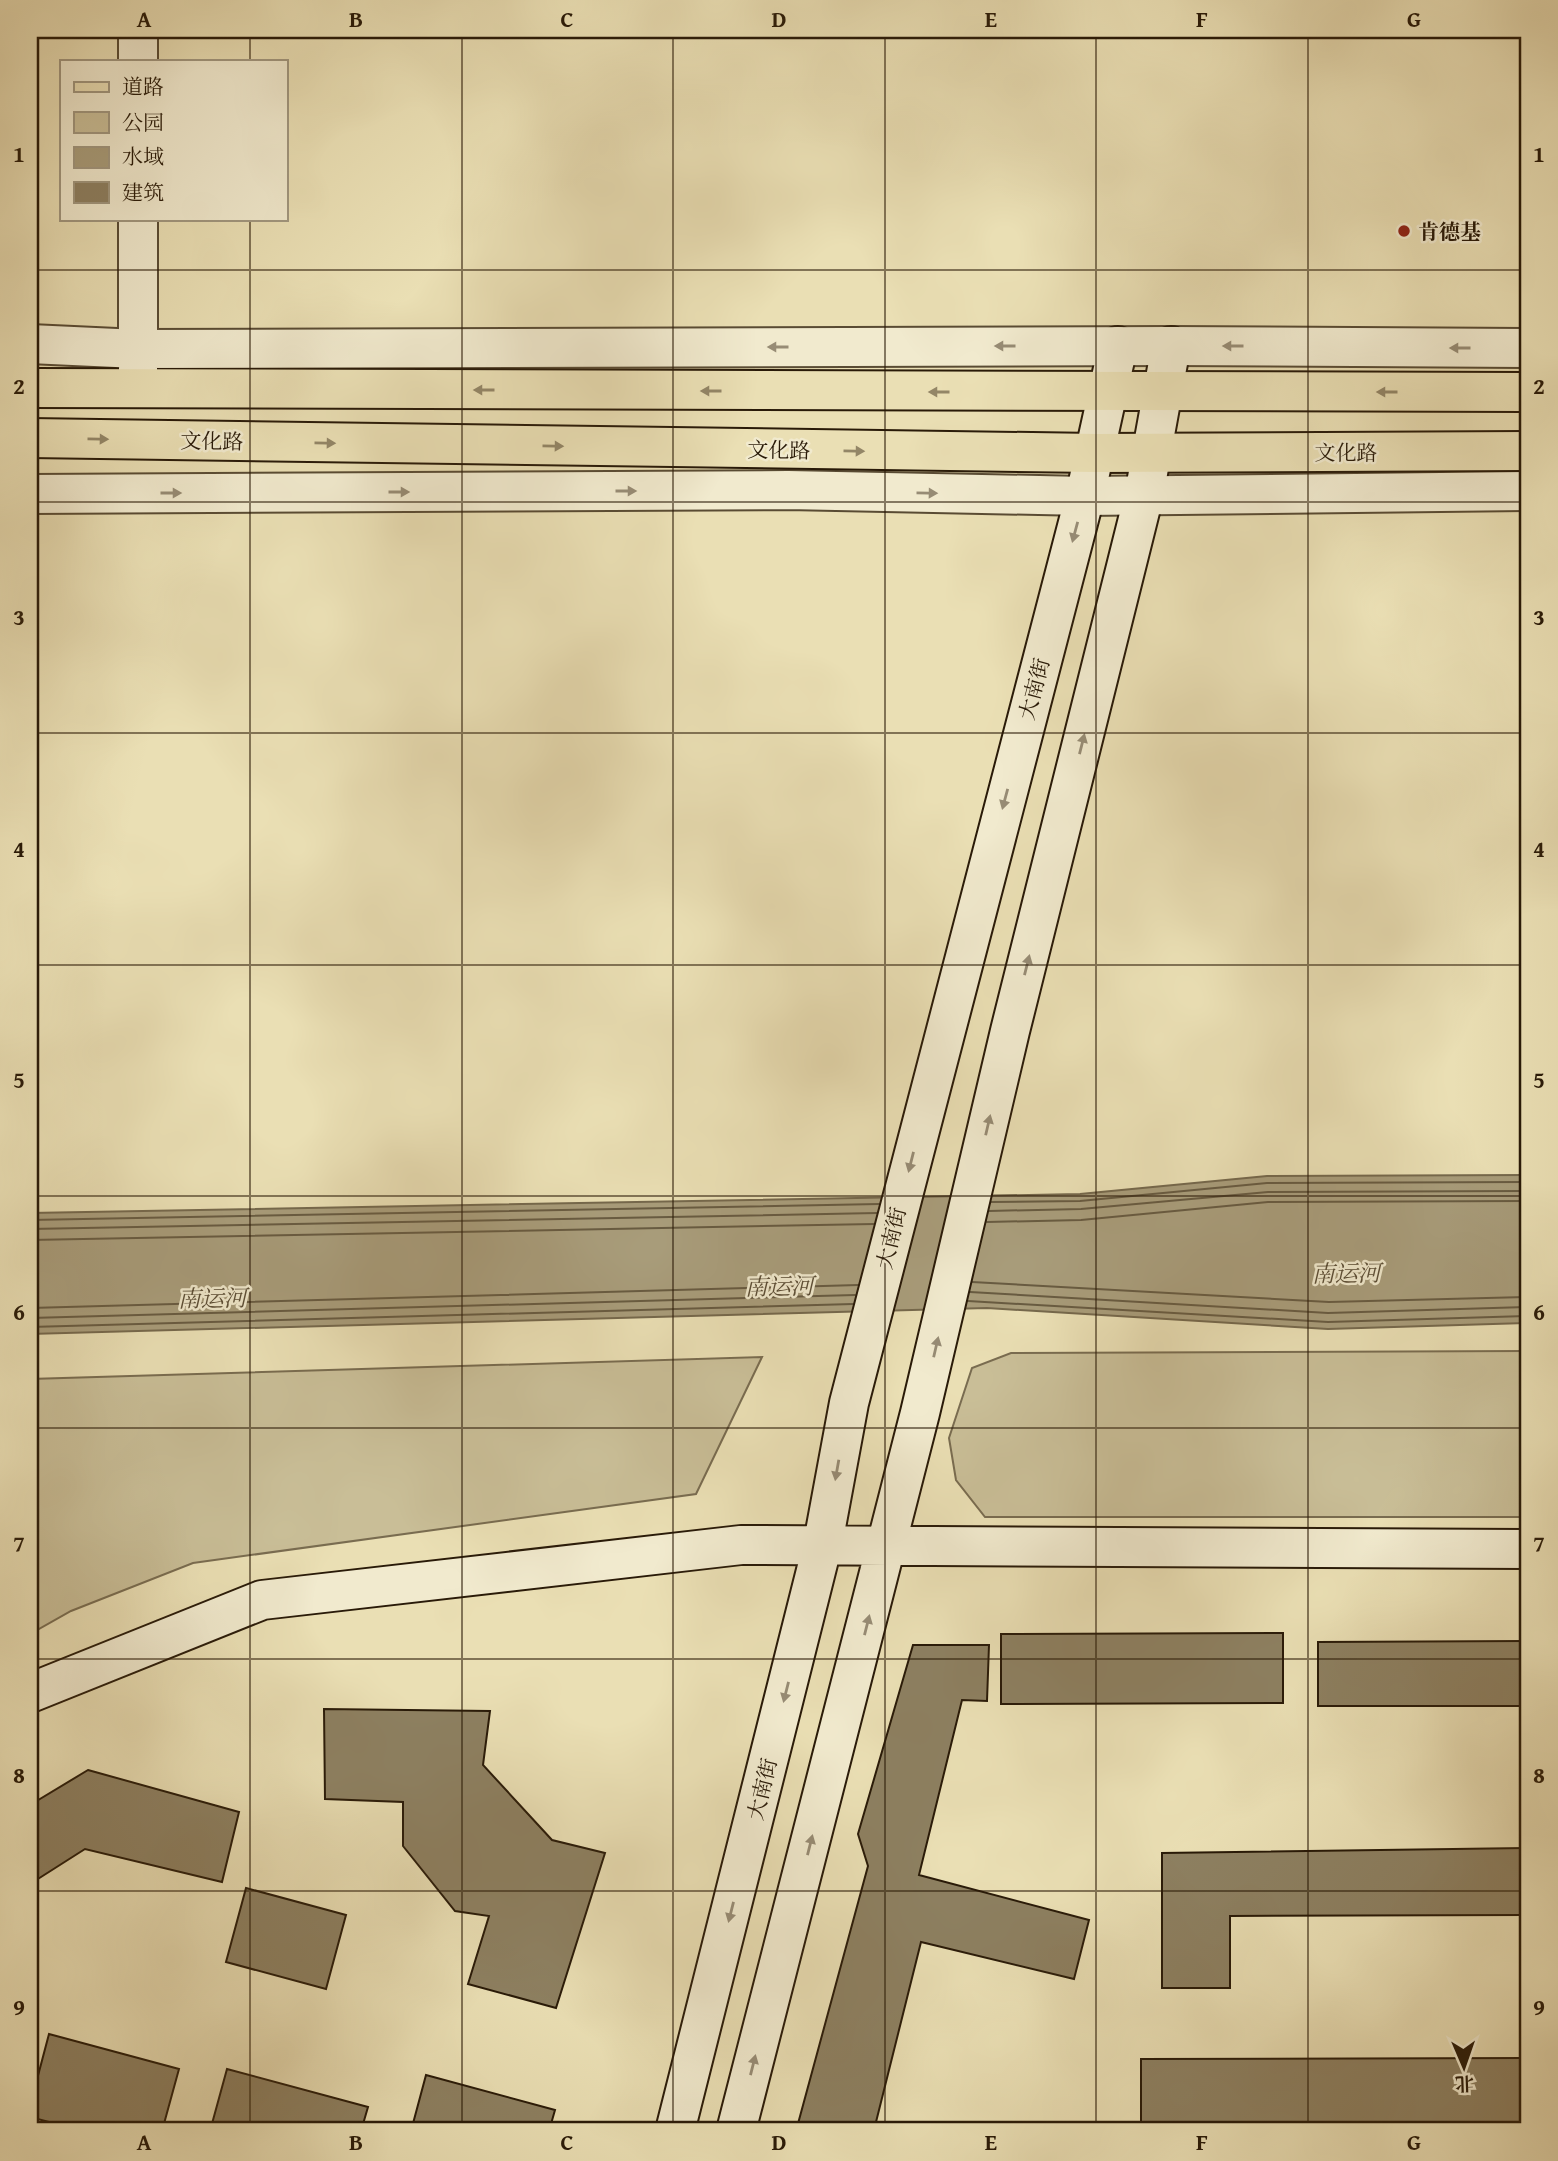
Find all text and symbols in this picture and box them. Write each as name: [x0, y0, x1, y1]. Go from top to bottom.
text: A: [137, 2, 152, 35]
text: B: [349, 2, 363, 35]
text: C: [560, 2, 574, 35]
text: D: [772, 2, 787, 35]
text: E: [985, 2, 997, 35]
text: F: [1196, 2, 1208, 35]
text: G: [1407, 2, 1421, 35]
legend: [60, 60, 287, 220]
text: 道路: [122, 71, 164, 102]
text: 公园: [122, 107, 164, 138]
text: 1: [13, 137, 25, 170]
text: 1: [1533, 137, 1545, 170]
text: 水域: [122, 141, 164, 172]
text: 建筑: [122, 177, 164, 208]
place label: 肯德基: [1418, 216, 1481, 247]
marker: 肯德基: [1396, 223, 1412, 239]
one-way arrow: [994, 340, 1016, 352]
one-way arrow: [1221, 340, 1243, 352]
one-way arrow: [766, 341, 788, 353]
one-way arrow: [1449, 342, 1471, 354]
text: 2: [13, 369, 25, 402]
text: 2: [1533, 369, 1545, 402]
one-way arrow: [472, 384, 494, 396]
one-way arrow: [700, 385, 722, 397]
one-way arrow: [927, 386, 949, 398]
one-way arrow: [1375, 386, 1397, 398]
street label: 文化路: [180, 425, 244, 457]
one-way arrow: [87, 434, 109, 445]
street label: 文化路: [747, 434, 811, 466]
one-way arrow: [315, 437, 337, 449]
street label: 文化路: [1315, 437, 1378, 468]
one-way arrow: [542, 441, 564, 452]
one-way arrow: [843, 445, 865, 457]
one-way arrow: [616, 485, 638, 497]
one-way arrow: [388, 486, 410, 498]
one-way arrow: [917, 487, 939, 499]
one-way arrow: [161, 488, 183, 499]
one-way arrow: [1069, 521, 1080, 543]
text: 3: [13, 600, 25, 633]
text: 3: [1533, 600, 1545, 633]
street label: 大南街: [1011, 655, 1057, 723]
one-way arrow: [1077, 733, 1088, 755]
one-way arrow: [999, 789, 1010, 811]
text: 4: [13, 832, 25, 865]
text: 4: [1533, 832, 1545, 865]
one-way arrow: [1022, 953, 1033, 975]
text: 5: [13, 1063, 25, 1096]
text: 5: [1533, 1063, 1545, 1096]
one-way arrow: [983, 1114, 994, 1136]
one-way arrow: [905, 1151, 916, 1173]
street label: 大南街: [868, 1204, 914, 1272]
water label: 南运河: [1311, 1256, 1385, 1290]
water label: 南运河: [744, 1269, 818, 1303]
water label: 南运河: [177, 1281, 251, 1315]
text: 6: [13, 1295, 25, 1328]
text: 6: [1533, 1295, 1545, 1328]
one-way arrow: [931, 1336, 942, 1358]
one-way arrow: [831, 1459, 842, 1481]
text: 7: [13, 1527, 25, 1560]
text: 7: [1533, 1527, 1545, 1560]
one-way arrow: [862, 1613, 873, 1635]
one-way arrow: [780, 1681, 791, 1703]
street label: 大南街: [739, 1755, 785, 1823]
text: 8: [13, 1758, 25, 1791]
text: 8: [1533, 1758, 1545, 1791]
one-way arrow: [805, 1834, 816, 1856]
one-way arrow: [725, 1901, 736, 1923]
text: 9: [13, 1990, 25, 2023]
text: 9: [1533, 1990, 1545, 2023]
north arrow: [1428, 2032, 1498, 2102]
one-way arrow: [748, 2054, 759, 2076]
text: 北: [1455, 2070, 1475, 2098]
text: A: [137, 2125, 152, 2158]
text: B: [349, 2125, 363, 2158]
text: C: [560, 2125, 574, 2158]
text: D: [772, 2125, 787, 2158]
text: E: [985, 2125, 997, 2158]
text: F: [1196, 2125, 1208, 2158]
text: G: [1407, 2125, 1421, 2158]

